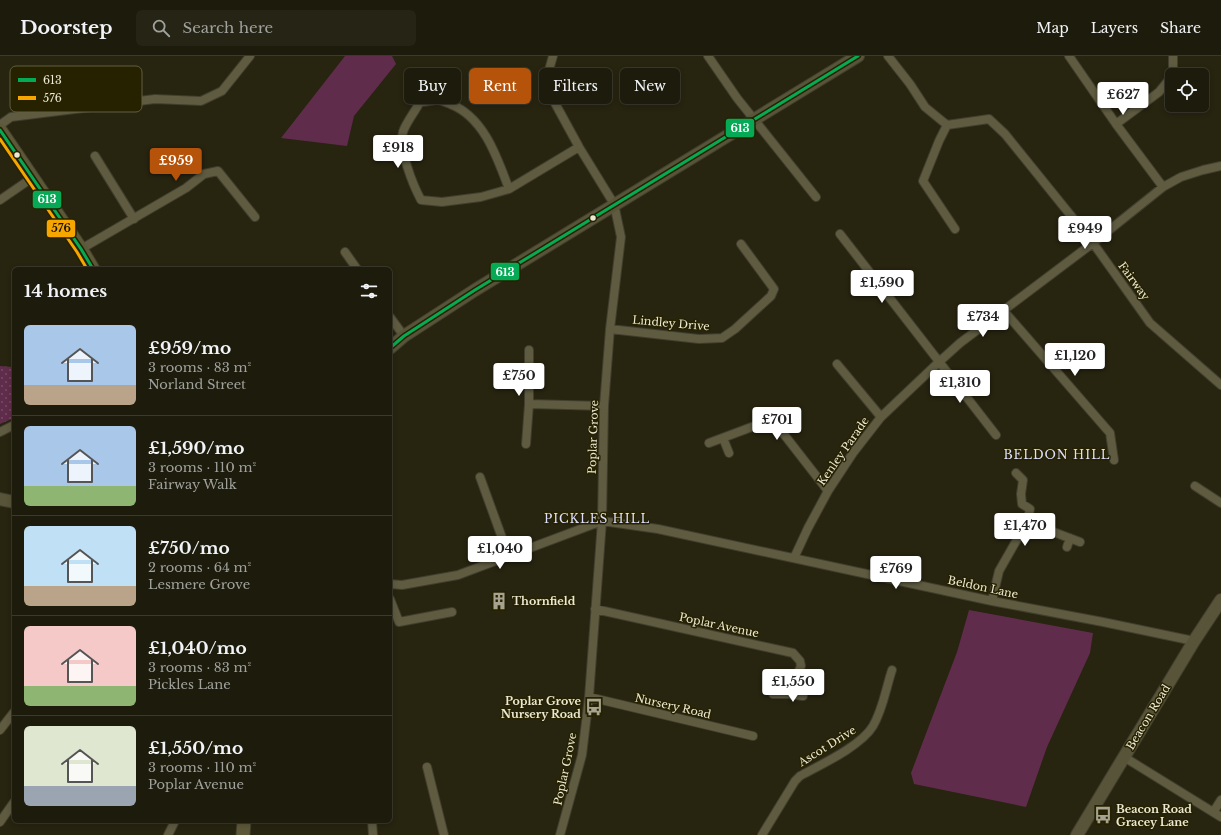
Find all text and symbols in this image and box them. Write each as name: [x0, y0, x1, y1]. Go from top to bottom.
search box: [136, 10, 416, 46]
text: Doorstep: [20, 16, 112, 39]
icon: search: [150, 17, 172, 39]
text: Search here: [182, 18, 273, 37]
text: Map: [1036, 19, 1069, 37]
text: Layers: [1091, 19, 1138, 37]
text: Share: [1160, 19, 1201, 37]
legend: [10, 66, 142, 112]
chip: Buy: [404, 68, 461, 104]
chip: Rent: [469, 68, 531, 104]
chip: Filters: [539, 68, 612, 104]
chip: New: [620, 68, 680, 104]
map controls: [1165, 68, 1209, 112]
button: locate: [1165, 68, 1209, 112]
text: 613: [43, 73, 62, 87]
pin: £627: [1099, 82, 1147, 116]
text: £627: [1106, 86, 1140, 103]
text: 576: [43, 91, 62, 105]
line badge: 613: [725, 118, 755, 138]
text: 613: [730, 121, 750, 135]
pin: £918: [374, 135, 422, 169]
text: £918: [382, 139, 414, 156]
pin: £959: [152, 148, 200, 182]
unlabelled marker: [12, 150, 22, 160]
text: £959: [159, 152, 193, 169]
line badge: 613: [32, 190, 62, 209]
text: 613: [37, 192, 57, 206]
unlabelled marker: [588, 213, 598, 223]
pin: £949: [1061, 216, 1109, 250]
line badge: 576: [46, 219, 76, 238]
text: £949: [1067, 220, 1103, 237]
text: 576: [51, 221, 71, 235]
street label: Fairway: [1115, 259, 1153, 303]
line badge: 613: [490, 262, 520, 281]
text: 613: [495, 265, 515, 279]
pin: £1,590: [849, 270, 915, 304]
text: £1,590: [860, 274, 904, 291]
icon: filters: [358, 280, 380, 302]
text: 14 homes: [24, 281, 107, 302]
pin: £734: [959, 304, 1007, 338]
text: £734: [967, 308, 999, 325]
street label: Lindley Drive: [632, 313, 710, 333]
text: £959/mo: [148, 338, 231, 359]
icon: home: [56, 341, 104, 389]
pin: £1,120: [1042, 343, 1108, 377]
text: £1,120: [1054, 347, 1096, 364]
text: 3 rooms · 83 m²: [148, 359, 251, 376]
pin: £750: [495, 363, 543, 397]
text: £750: [502, 367, 536, 384]
pin: £1,310: [927, 370, 993, 404]
text: £1,310: [939, 374, 981, 391]
text: Norland Street: [148, 376, 246, 393]
street label: Poplar Grove: [585, 400, 601, 474]
pin: £701: [753, 407, 801, 441]
text: £701: [761, 411, 793, 428]
street label: Kenley Parade: [814, 414, 872, 488]
text: £1,590/mo: [148, 438, 244, 459]
icon: home: [56, 442, 104, 490]
district label: BELDON HILL: [1003, 447, 1111, 462]
text: 3 rooms · 110 m²: [148, 459, 256, 476]
text: Fairway Walk: [148, 476, 237, 493]
district label: PICKLES HILL: [544, 511, 650, 526]
pin: £1,470: [992, 513, 1058, 547]
text: £1,470: [1003, 517, 1047, 534]
pin: £1,040: [467, 536, 533, 570]
text: £750/mo: [148, 538, 230, 559]
text: £1,040: [477, 540, 523, 557]
icon: home: [56, 542, 104, 590]
pin: £769: [872, 556, 920, 590]
text: 2 rooms · 64 m²: [148, 559, 251, 576]
text: £769: [879, 560, 913, 577]
street label: Beldon Lane: [946, 573, 1020, 601]
text: Lesmere Grove: [148, 576, 250, 593]
building icon: Thornfield: [489, 591, 509, 611]
place label: Thornfield: [512, 594, 576, 608]
street label: Poplar Avenue: [678, 610, 760, 640]
text: £1,040/mo: [148, 638, 247, 659]
icon: home: [56, 642, 104, 690]
text: 3 rooms · 83 m²: [148, 659, 251, 676]
pin: £1,550: [760, 669, 826, 703]
text: £1,550: [771, 673, 815, 690]
text: Pickles Lane: [148, 676, 231, 693]
street label: Beacon Road: [1123, 681, 1173, 752]
street label: Nursery Road: [633, 690, 713, 722]
place label: Poplar Grove Nursery Road: [501, 694, 582, 721]
bus stop icon: Poplar Grove Nursery Road: [584, 697, 604, 717]
street label: Ascot Drive: [795, 723, 858, 770]
street label: Poplar Grove: [550, 731, 580, 807]
text: £1,550/mo: [148, 738, 243, 759]
icon: home: [56, 742, 104, 790]
text: 3 rooms · 110 m²: [148, 759, 256, 776]
text: Poplar Avenue: [148, 776, 244, 793]
place label: Beacon Road Gracey Lane: [1116, 802, 1192, 829]
bus stop icon: Beacon Road Gracey Lane: [1093, 805, 1113, 825]

